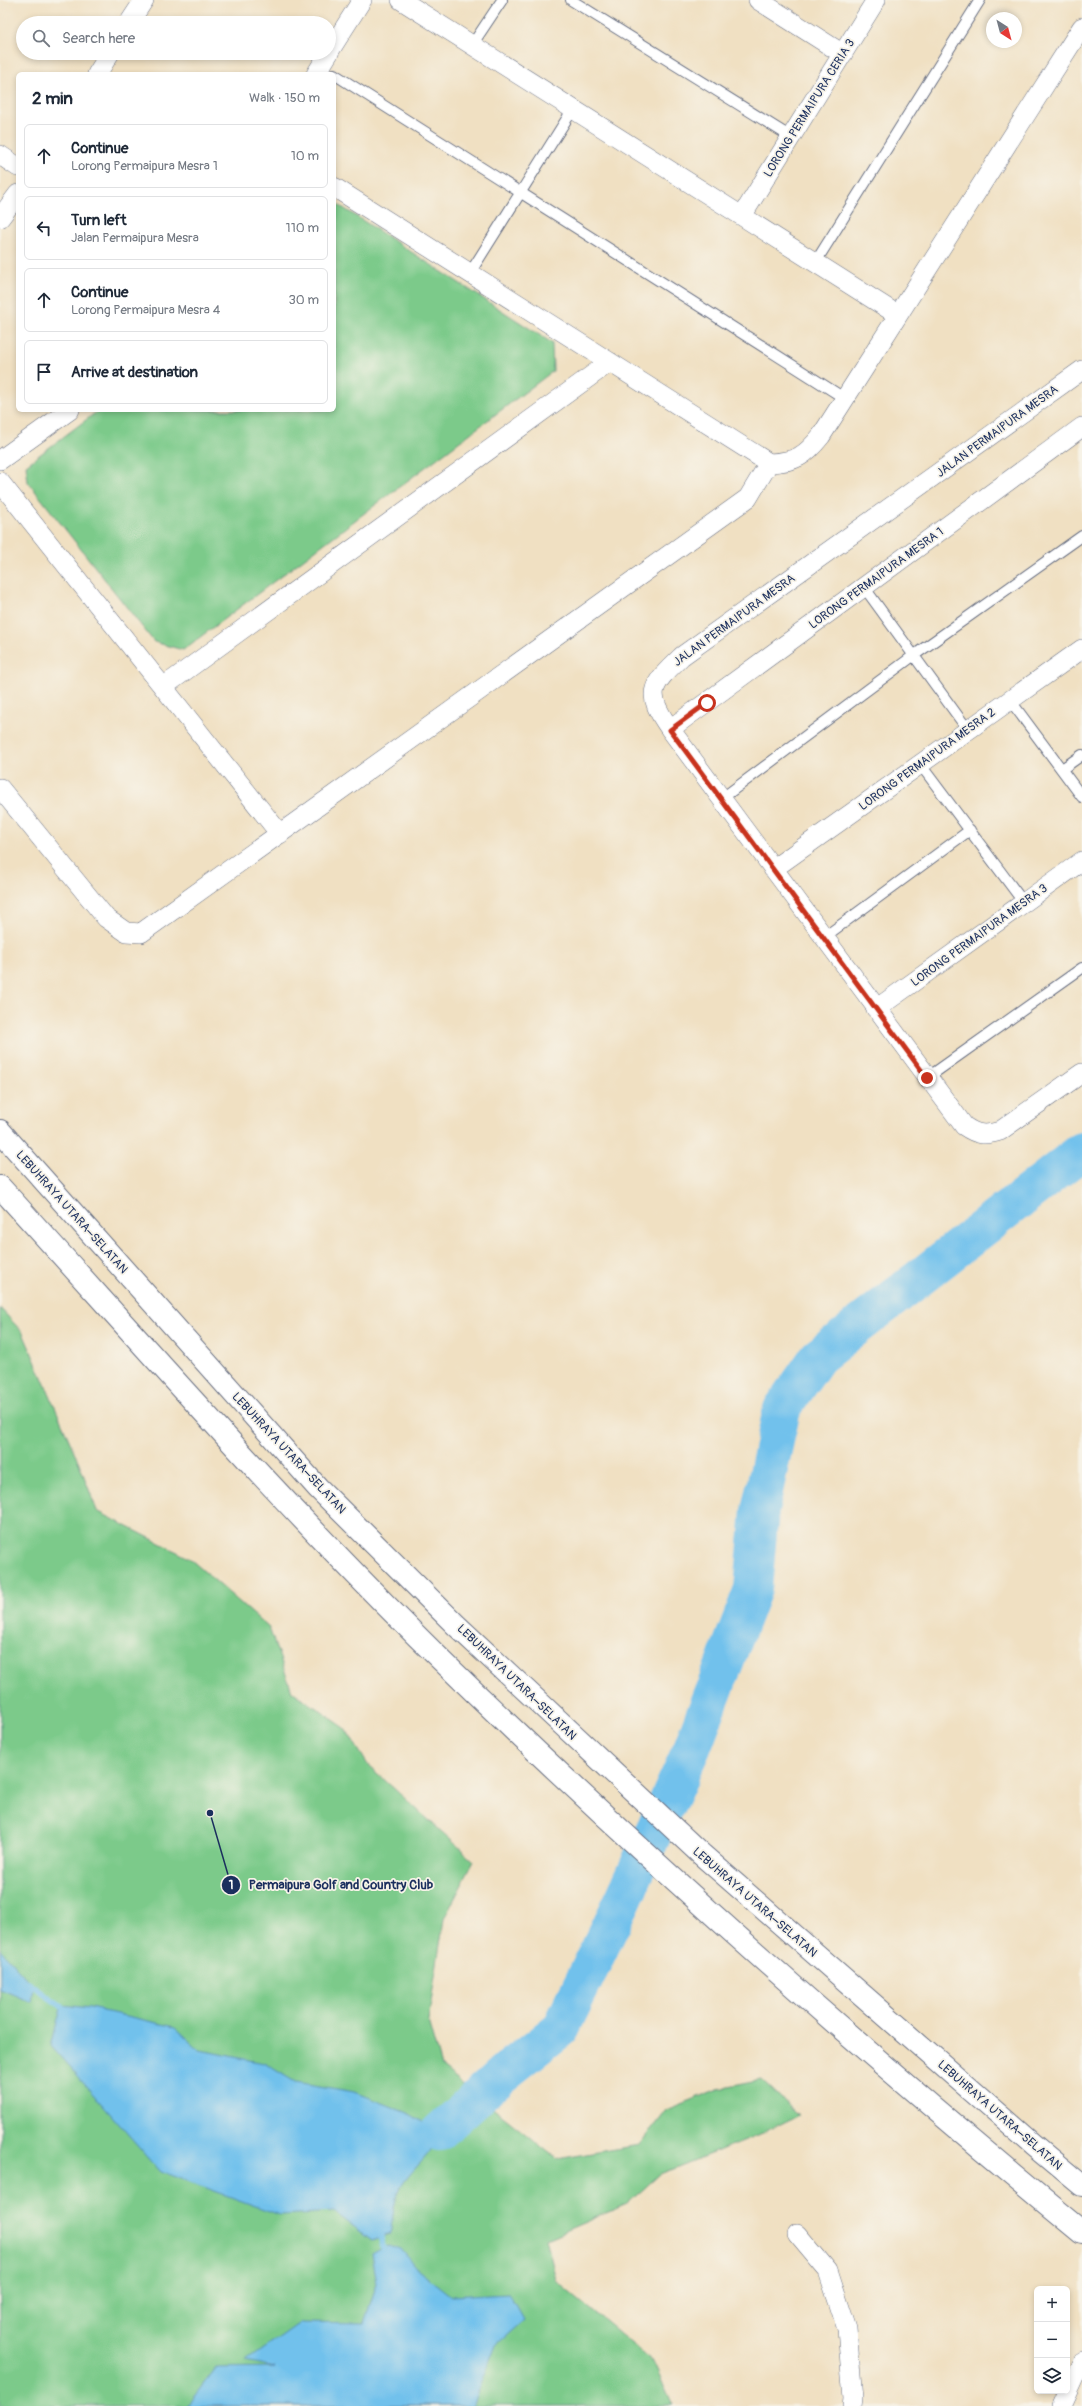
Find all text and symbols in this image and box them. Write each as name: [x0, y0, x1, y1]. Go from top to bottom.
north arrow: [986, 12, 1022, 48]
search box: [16, 16, 336, 60]
icon: search: [30, 27, 52, 49]
text: Search here: [62, 29, 135, 48]
street label: LORONG PERMAIPURA CERIA 3: [761, 36, 858, 180]
text: 2 min: [32, 88, 73, 109]
text: Walk · 150 m: [249, 90, 320, 106]
text: Continue: [71, 139, 129, 158]
icon: ahead: [33, 145, 55, 167]
text: 10 m: [291, 148, 319, 164]
text: Lorong Permaipura Mesra 1: [71, 158, 218, 174]
text: Turn left: [71, 211, 127, 230]
icon: left: [33, 217, 55, 239]
text: 110 m: [286, 220, 319, 236]
text: Jalan Permaipura Mesra: [71, 230, 199, 246]
text: Continue: [71, 283, 129, 302]
icon: ahead: [33, 289, 55, 311]
text: 30 m: [289, 292, 319, 308]
text: Lorong Permaipura Mesra 4: [71, 302, 220, 318]
icon: arrive: [33, 361, 55, 383]
text: Arrive at destination: [71, 363, 198, 382]
street label: JALAN PERMAIPURA MESRA: [933, 382, 1061, 481]
street label: LORONG PERMAIPURA MESRA 1: [806, 524, 947, 632]
street label: JALAN PERMAIPURA MESRA: [670, 571, 798, 670]
route start: [698, 694, 716, 712]
street label: LORONG PERMAIPURA MESRA 2: [856, 705, 999, 814]
street label: LORONG PERMAIPURA MESRA 3: [908, 881, 1051, 990]
route end: [918, 1069, 936, 1087]
street label: LEBUHRAYA UTARA–SELATAN: [12, 1148, 131, 1277]
street label: LEBUHRAYA UTARA–SELATAN: [228, 1390, 349, 1517]
street label: LEBUHRAYA UTARA–SELATAN: [454, 1621, 580, 1743]
street label: LEBUHRAYA UTARA–SELATAN: [689, 1844, 820, 1961]
callout: Permaipura Golf and Country Club: [221, 1872, 441, 1897]
text: Permaipura Golf and Country Club: [249, 1877, 434, 1893]
text: 1: [229, 1878, 233, 1893]
street label: LEBUHRAYA UTARA–SELATAN: [934, 2057, 1065, 2174]
map controls: [1034, 2286, 1070, 2394]
button: +: [1034, 2286, 1070, 2322]
button: −: [1034, 2322, 1070, 2358]
button: layers: [1034, 2358, 1070, 2394]

